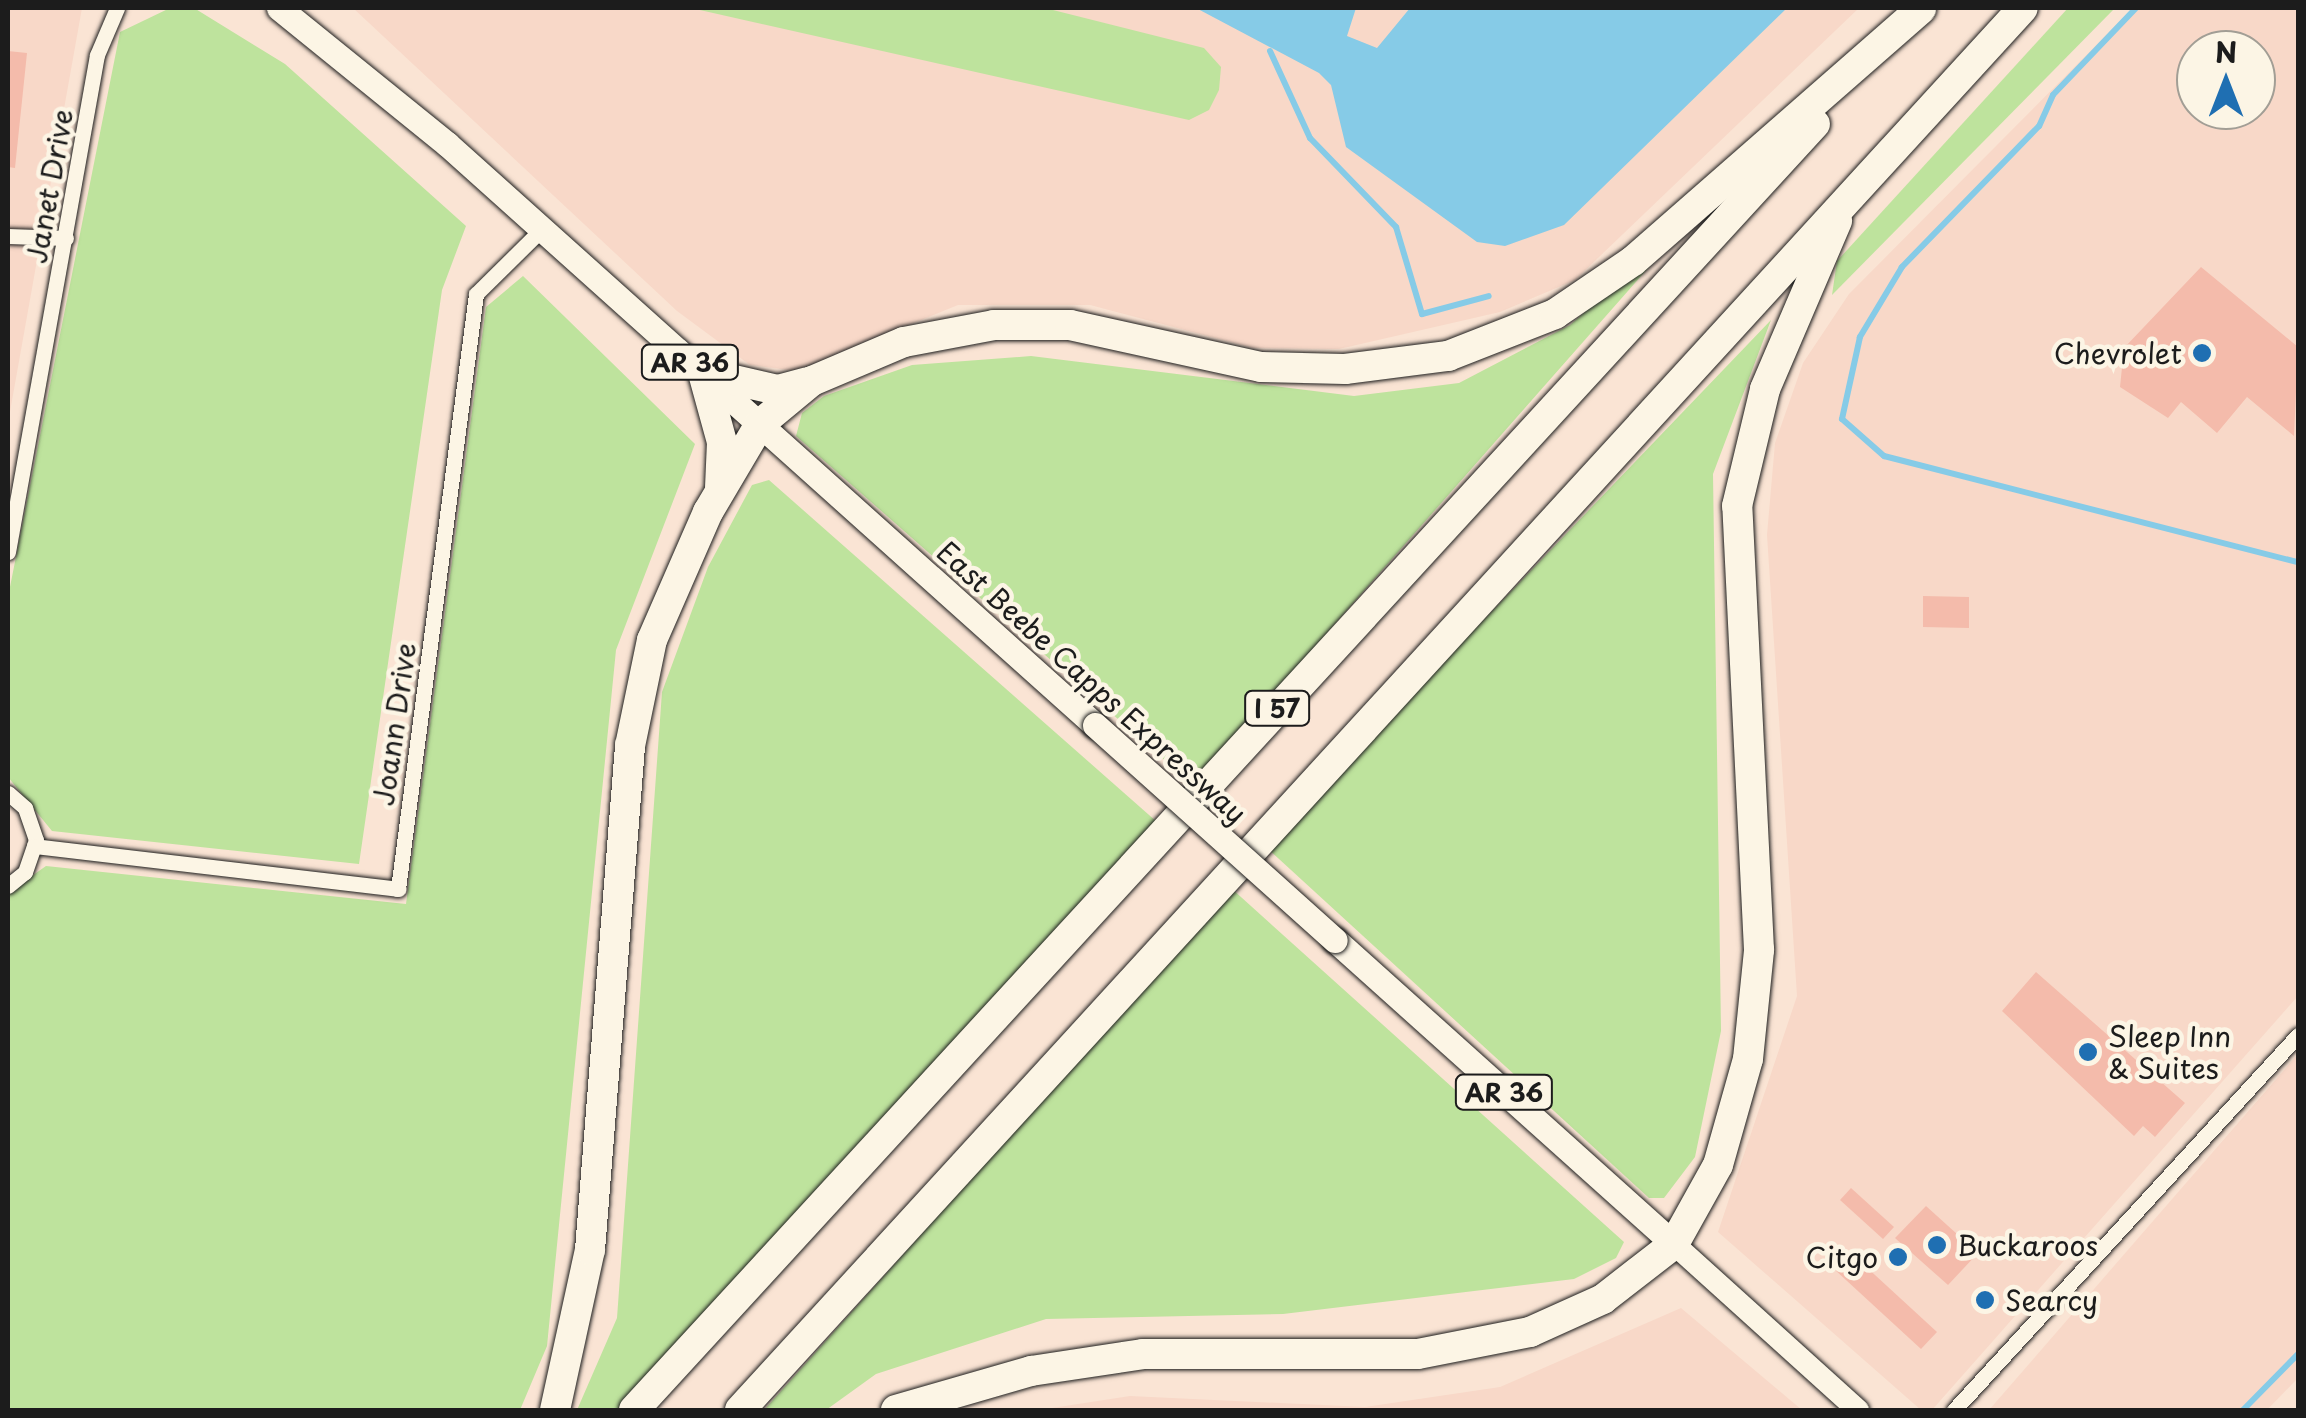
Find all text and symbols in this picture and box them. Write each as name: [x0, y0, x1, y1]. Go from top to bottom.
north arrow: [2176, 30, 2276, 130]
text: N: [2215, 30, 2237, 73]
street label: Janet Drive: [19, 105, 79, 267]
place label: Chevrolet: [2054, 336, 2182, 370]
road number: AR 36: [638, 342, 742, 382]
marker: Chevrolet: [2191, 342, 2213, 364]
street label: East Beebe Capps Expressway: [929, 533, 1255, 831]
street label: Joann Drive: [366, 641, 422, 807]
road number: I 57: [1242, 688, 1312, 728]
place label: Sleep Inn & Suites: [2108, 1019, 2233, 1085]
marker: Sleep Inn & Suites: [2077, 1041, 2099, 1063]
road number: AR 36: [1452, 1072, 1556, 1112]
place label: Buckaroos: [1957, 1228, 2098, 1262]
marker: Buckaroos: [1926, 1234, 1948, 1256]
place label: Citgo: [1805, 1240, 1878, 1274]
marker: Citgo: [1887, 1246, 1909, 1268]
place label: Searcy: [2005, 1283, 2098, 1317]
marker: Searcy: [1974, 1289, 1996, 1311]

